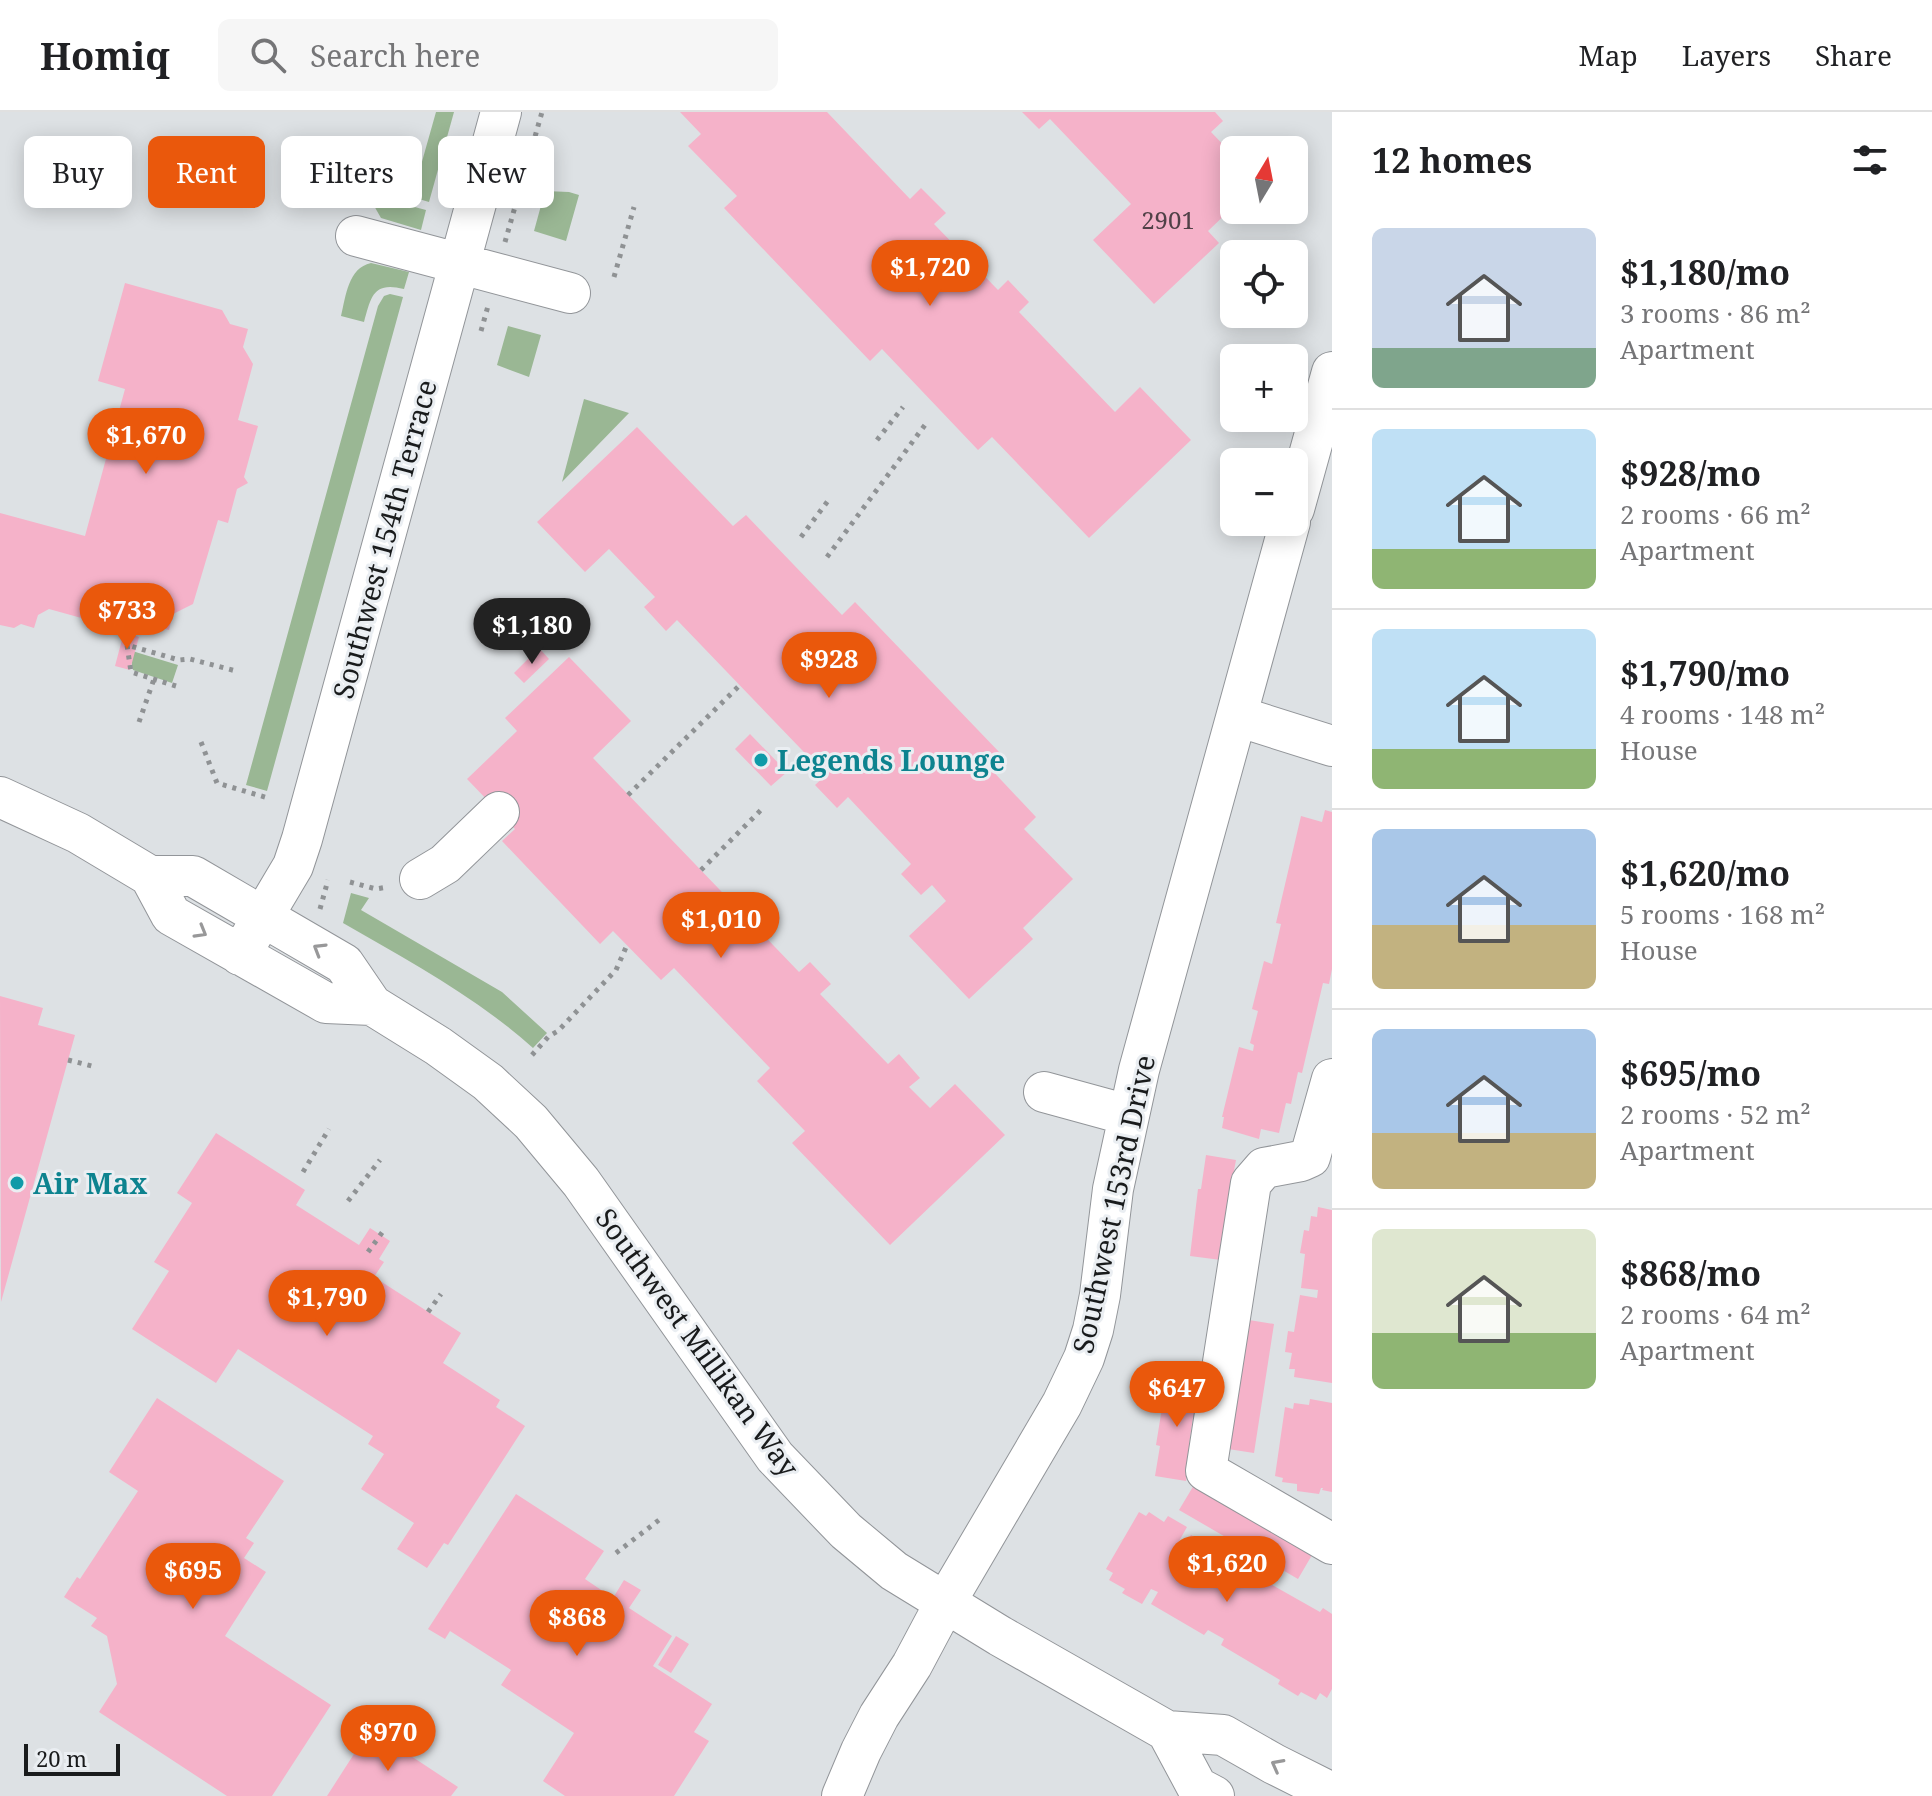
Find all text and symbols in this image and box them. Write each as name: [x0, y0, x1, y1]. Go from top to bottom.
search box: [218, 19, 778, 91]
text: Homiq: [40, 29, 170, 81]
icon: search: [246, 33, 290, 77]
text: Search here: [310, 35, 480, 76]
text: Map: [1579, 36, 1638, 74]
text: Layers: [1682, 36, 1771, 74]
text: Share: [1815, 36, 1892, 74]
chip: Buy: [24, 136, 132, 208]
chip: Rent: [148, 136, 265, 208]
chip: Filters: [281, 136, 422, 208]
chip: New: [438, 136, 554, 208]
north arrow: [1220, 136, 1308, 224]
map controls: [1220, 136, 1308, 536]
text: 12 homes: [1372, 137, 1532, 183]
icon: filters: [1848, 138, 1892, 182]
house number: 2901: [1141, 203, 1195, 236]
pin: $1,720: [865, 240, 995, 308]
button: locate: [1220, 240, 1308, 328]
text: $1,720: [889, 248, 971, 284]
text: $1,180/mo: [1620, 249, 1790, 295]
icon: home: [1436, 260, 1532, 356]
text: 3 rooms · 86 m²: [1620, 295, 1811, 331]
text: Apartment: [1620, 331, 1755, 367]
button: +: [1220, 344, 1308, 432]
street label: Southwest 154th Terrace: [323, 375, 445, 703]
pin: $1,670: [81, 408, 211, 476]
text: $1,670: [105, 416, 187, 452]
button: −: [1220, 448, 1308, 536]
text: $928/mo: [1620, 450, 1761, 496]
icon: home: [1436, 461, 1532, 557]
text: 2 rooms · 66 m²: [1620, 496, 1811, 532]
text: Apartment: [1620, 532, 1755, 568]
pin: $733: [80, 583, 174, 651]
text: $733: [98, 591, 156, 627]
pin: $1,180: [467, 598, 597, 666]
text: $1,180: [491, 606, 573, 642]
pin: $928: [782, 632, 876, 700]
text: $928: [800, 640, 858, 676]
text: $1,790/mo: [1620, 650, 1790, 696]
icon: home: [1436, 661, 1532, 757]
text: 4 rooms · 148 m²: [1620, 696, 1825, 732]
text: House: [1620, 732, 1698, 768]
place label: Legends Lounge: [777, 741, 1005, 779]
marker: Legends Lounge: [752, 751, 770, 769]
text: $1,620/mo: [1620, 850, 1790, 896]
icon: home: [1436, 861, 1532, 957]
pin: $1,010: [656, 892, 786, 960]
text: 5 rooms · 168 m²: [1620, 896, 1825, 932]
text: $1,010: [680, 900, 762, 936]
one-way arrow: [192, 922, 207, 938]
text: House: [1620, 932, 1698, 968]
one-way arrow: [313, 943, 328, 959]
text: $695/mo: [1620, 1050, 1761, 1096]
street label: Southwest 153rd Drive: [1063, 1051, 1163, 1357]
icon: home: [1436, 1061, 1532, 1157]
text: 2 rooms · 52 m²: [1620, 1096, 1811, 1132]
text: Apartment: [1620, 1132, 1755, 1168]
place label: Air Max: [33, 1164, 147, 1202]
marker: Air Max: [8, 1174, 26, 1192]
street label: Southwest Millikan Way: [588, 1200, 808, 1484]
text: $868/mo: [1620, 1250, 1761, 1296]
icon: home: [1436, 1261, 1532, 1357]
pin: $1,790: [262, 1270, 392, 1338]
text: $1,790: [286, 1278, 368, 1314]
text: 2 rooms · 64 m²: [1620, 1296, 1811, 1332]
text: Apartment: [1620, 1332, 1755, 1368]
pin: $647: [1130, 1361, 1224, 1429]
text: $647: [1148, 1369, 1206, 1405]
pin: $1,620: [1162, 1536, 1292, 1604]
pin: $695: [146, 1543, 240, 1611]
text: $1,620: [1186, 1544, 1268, 1580]
text: $695: [164, 1551, 222, 1587]
pin: $868: [530, 1590, 624, 1658]
text: $868: [548, 1598, 606, 1634]
pin: $970: [341, 1705, 435, 1773]
text: $970: [359, 1713, 417, 1749]
scale bar: [24, 1740, 120, 1776]
text: 20 m: [36, 1743, 87, 1773]
one-way arrow: [1270, 1760, 1285, 1775]

